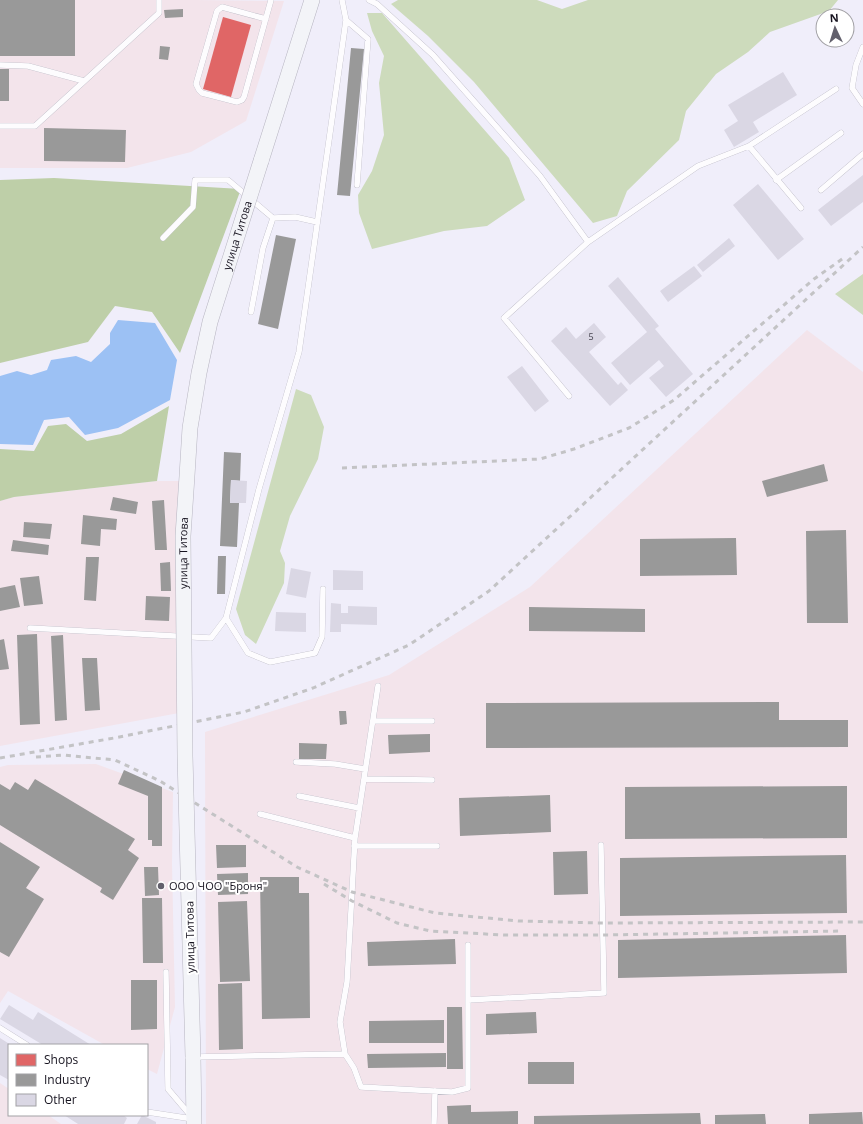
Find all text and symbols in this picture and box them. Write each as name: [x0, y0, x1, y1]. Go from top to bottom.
north arrow: [815, 8, 855, 48]
text: N: [829, 10, 839, 25]
street label: улица Титова: [219, 199, 255, 272]
house number: 5: [588, 330, 594, 343]
street label: улица Титова: [175, 517, 191, 589]
place label: ООО ЧОО "Броня": [169, 878, 267, 893]
marker: ООО ЧОО "Броня": [156, 881, 166, 891]
street label: улица Титова: [181, 901, 198, 973]
legend: [8, 1044, 148, 1116]
text: Shops: [44, 1051, 79, 1068]
text: Industry: [44, 1071, 91, 1088]
text: Other: [44, 1091, 77, 1108]

